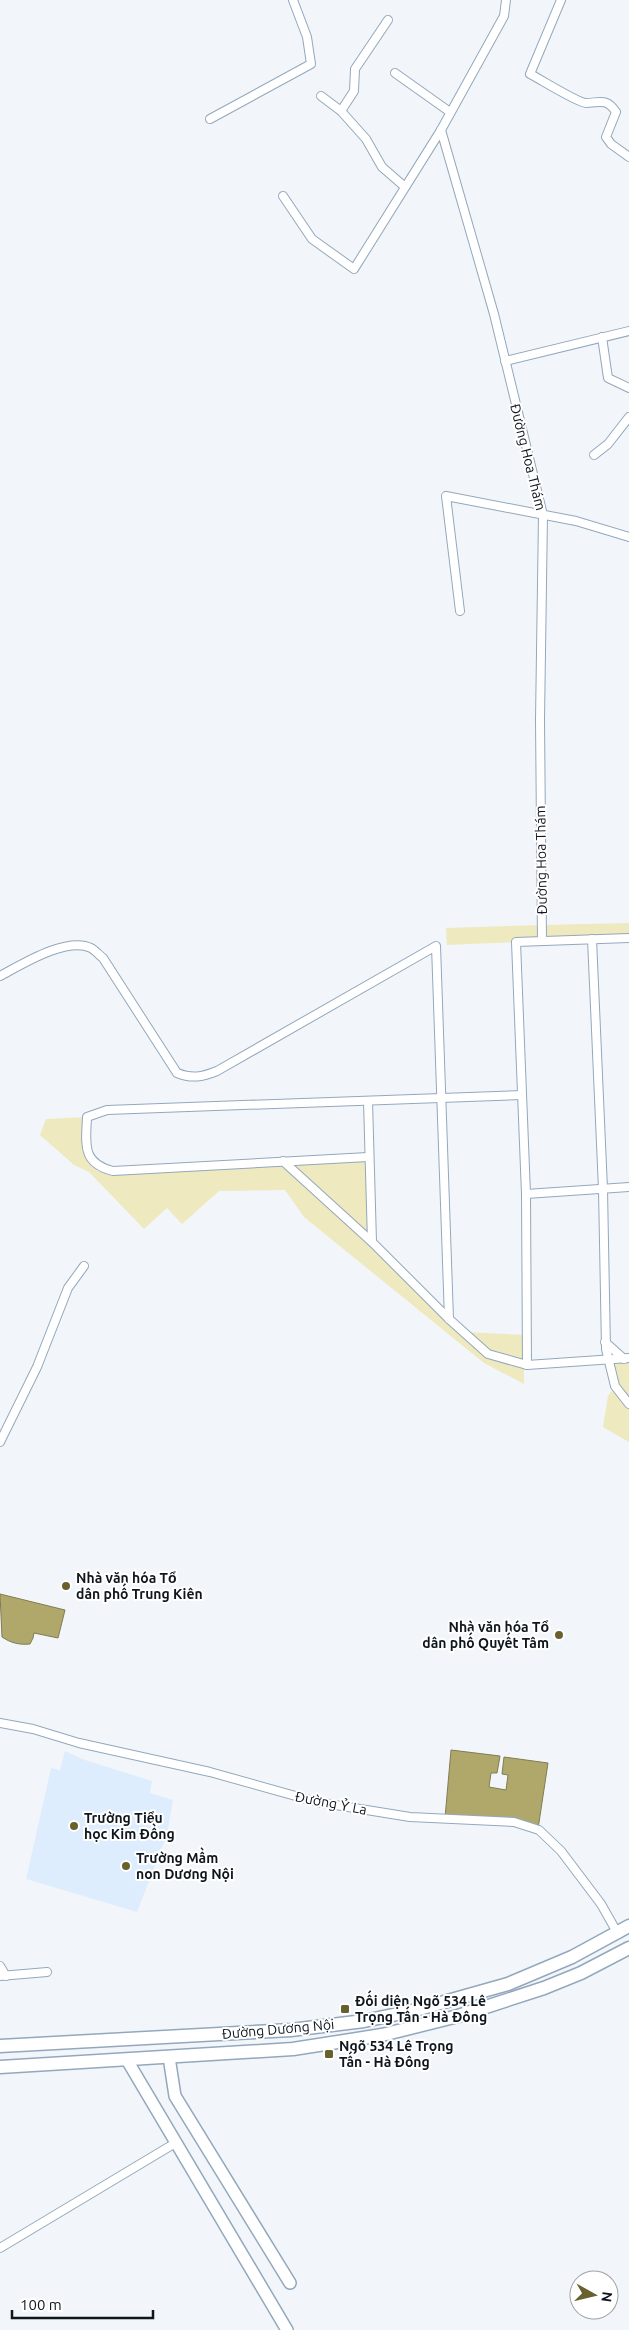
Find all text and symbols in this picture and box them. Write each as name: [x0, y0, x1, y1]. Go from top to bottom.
street label: Đường Hoa Thám: [507, 402, 549, 512]
street label: Đường Hoa Thám: [532, 805, 550, 915]
place label: Nhà văn hóa Tổ dân phố Trung Kiên: [76, 1570, 203, 1602]
marker: Nhà văn hóa Tổ dân phố Trung Kiên: [60, 1580, 72, 1592]
place label: Nhà văn hóa Tổ dân phố Quyết Tâm: [422, 1619, 549, 1651]
marker: Nhà văn hóa Tổ dân phố Quyết Tâm: [553, 1629, 565, 1641]
street label: Đường Ỷ La: [294, 1788, 368, 1818]
place label: Trường Tiểu học Kim Đồng: [84, 1810, 175, 1842]
marker: Trường Tiểu học Kim Đồng: [68, 1820, 80, 1832]
place label: Trường Mầm non Dương Nội: [136, 1847, 234, 1882]
marker: Trường Mầm non Dương Nội: [120, 1860, 132, 1872]
place label: Đối diện Ngõ 534 Lê Trọng Tấn - Hà Đông: [355, 1990, 487, 2025]
marker: Đối diện Ngõ 534 Lê Trọng Tấn - Hà Đông: [339, 2003, 351, 2015]
street label: Đường Dương Nội: [221, 2016, 335, 2042]
place label: Ngõ 534 Lê Trọng Tấn - Hà Đông: [339, 2038, 454, 2070]
marker: Ngõ 534 Lê Trọng Tấn - Hà Đông: [323, 2048, 335, 2060]
north arrow: [569, 2270, 619, 2320]
scale bar: [12, 2288, 154, 2320]
text: N: [598, 2291, 616, 2303]
text: 100 m: [20, 2296, 62, 2313]

